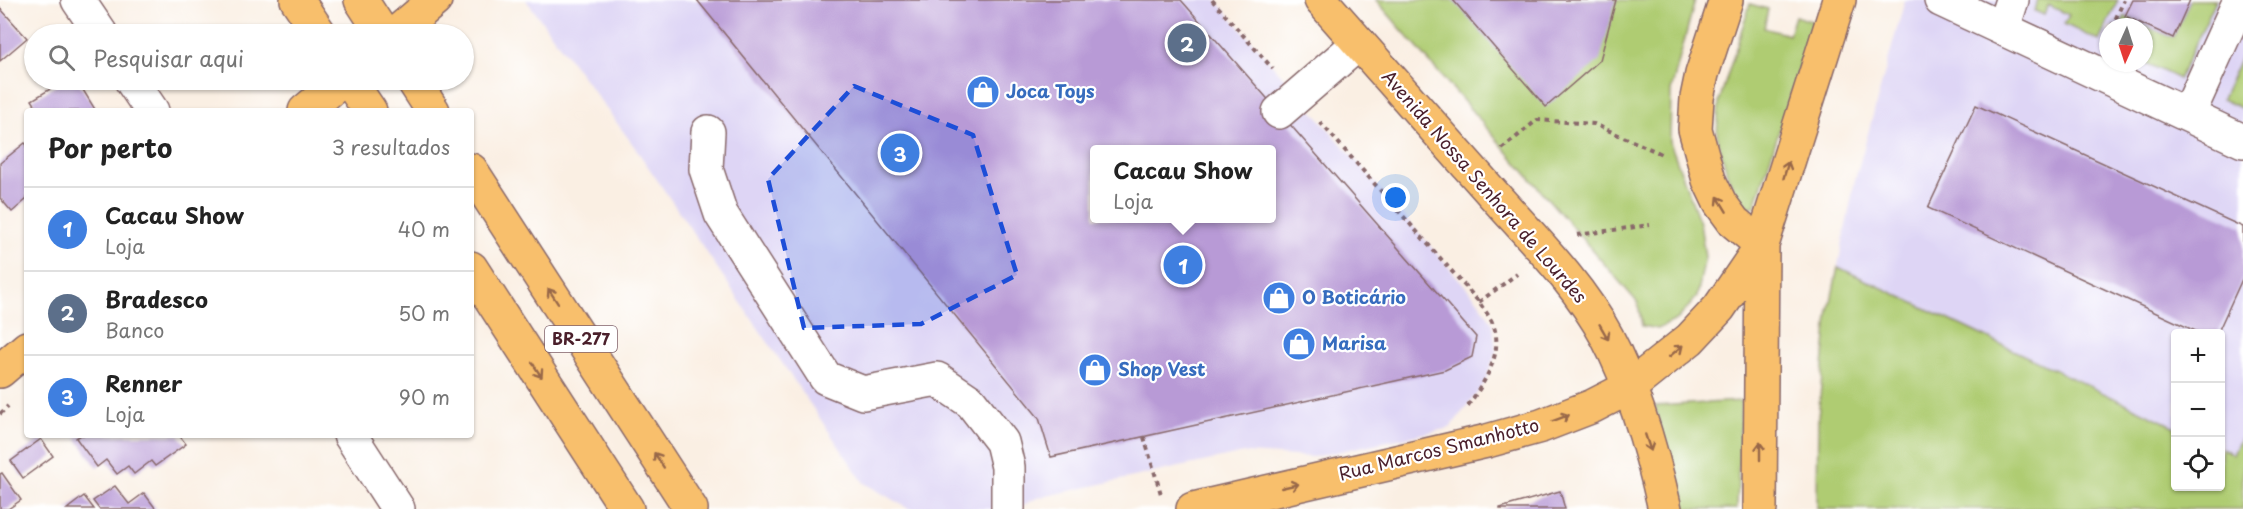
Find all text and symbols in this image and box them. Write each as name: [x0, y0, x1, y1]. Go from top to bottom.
north arrow: [2099, 18, 2153, 72]
pin: 2: [1168, 20, 1206, 66]
search box: [24, 24, 474, 90]
icon: search: [45, 41, 78, 74]
text: Pesquisar aqui: [93, 41, 244, 74]
street label: Avenida Nossa Senhora de Lourdes: [1376, 64, 1594, 308]
shop icon: Joca Toys: [965, 74, 1001, 110]
place label: Joca Toys: [1006, 77, 1095, 104]
text: Por perto: [48, 128, 172, 167]
pin: 3: [880, 130, 920, 176]
text: 3 resultados: [332, 132, 450, 162]
popup: [1090, 145, 1276, 223]
text: Cacau Show: [1113, 153, 1253, 186]
one-way arrow: [1781, 161, 1792, 180]
your location: [1381, 183, 1410, 212]
text: Loja: [1113, 186, 1153, 216]
one-way arrow: [1716, 196, 1728, 213]
text: Cacau Show: [105, 198, 244, 231]
text: 1: [63, 214, 72, 244]
text: 40 m: [398, 214, 450, 244]
text: Loja: [105, 231, 145, 261]
pin: 1: [1164, 242, 1202, 288]
shop icon: O Boticário: [1261, 280, 1297, 316]
text: Bradesco: [105, 282, 208, 315]
place label: O Boticário: [1302, 283, 1406, 310]
one-way arrow: [547, 288, 559, 305]
text: 2: [60, 298, 75, 328]
text: 50 m: [398, 298, 450, 328]
text: Banco: [105, 315, 164, 345]
one-way arrow: [1598, 323, 1610, 340]
road number: BR-277: [545, 326, 617, 352]
shop icon: Marisa: [1281, 326, 1317, 362]
place label: Marisa: [1322, 329, 1387, 356]
map controls: [2171, 329, 2225, 491]
button: +: [2171, 329, 2225, 383]
one-way arrow: [1668, 344, 1683, 358]
shop icon: Shop Vest: [1077, 352, 1113, 388]
place label: Shop Vest: [1118, 355, 1206, 382]
one-way arrow: [531, 361, 543, 378]
text: Renner: [105, 366, 182, 399]
text: 3: [61, 382, 74, 412]
text: 90 m: [399, 382, 450, 412]
button: −: [2171, 383, 2225, 437]
text: Loja: [105, 399, 145, 429]
street label: Rua Marcos Smanhotto: [1336, 411, 1542, 487]
one-way arrow: [1551, 412, 1570, 423]
one-way arrow: [1643, 433, 1654, 452]
button: locate: [2171, 437, 2225, 491]
one-way arrow: [1754, 441, 1766, 461]
one-way arrow: [653, 452, 665, 469]
one-way arrow: [1281, 480, 1300, 492]

